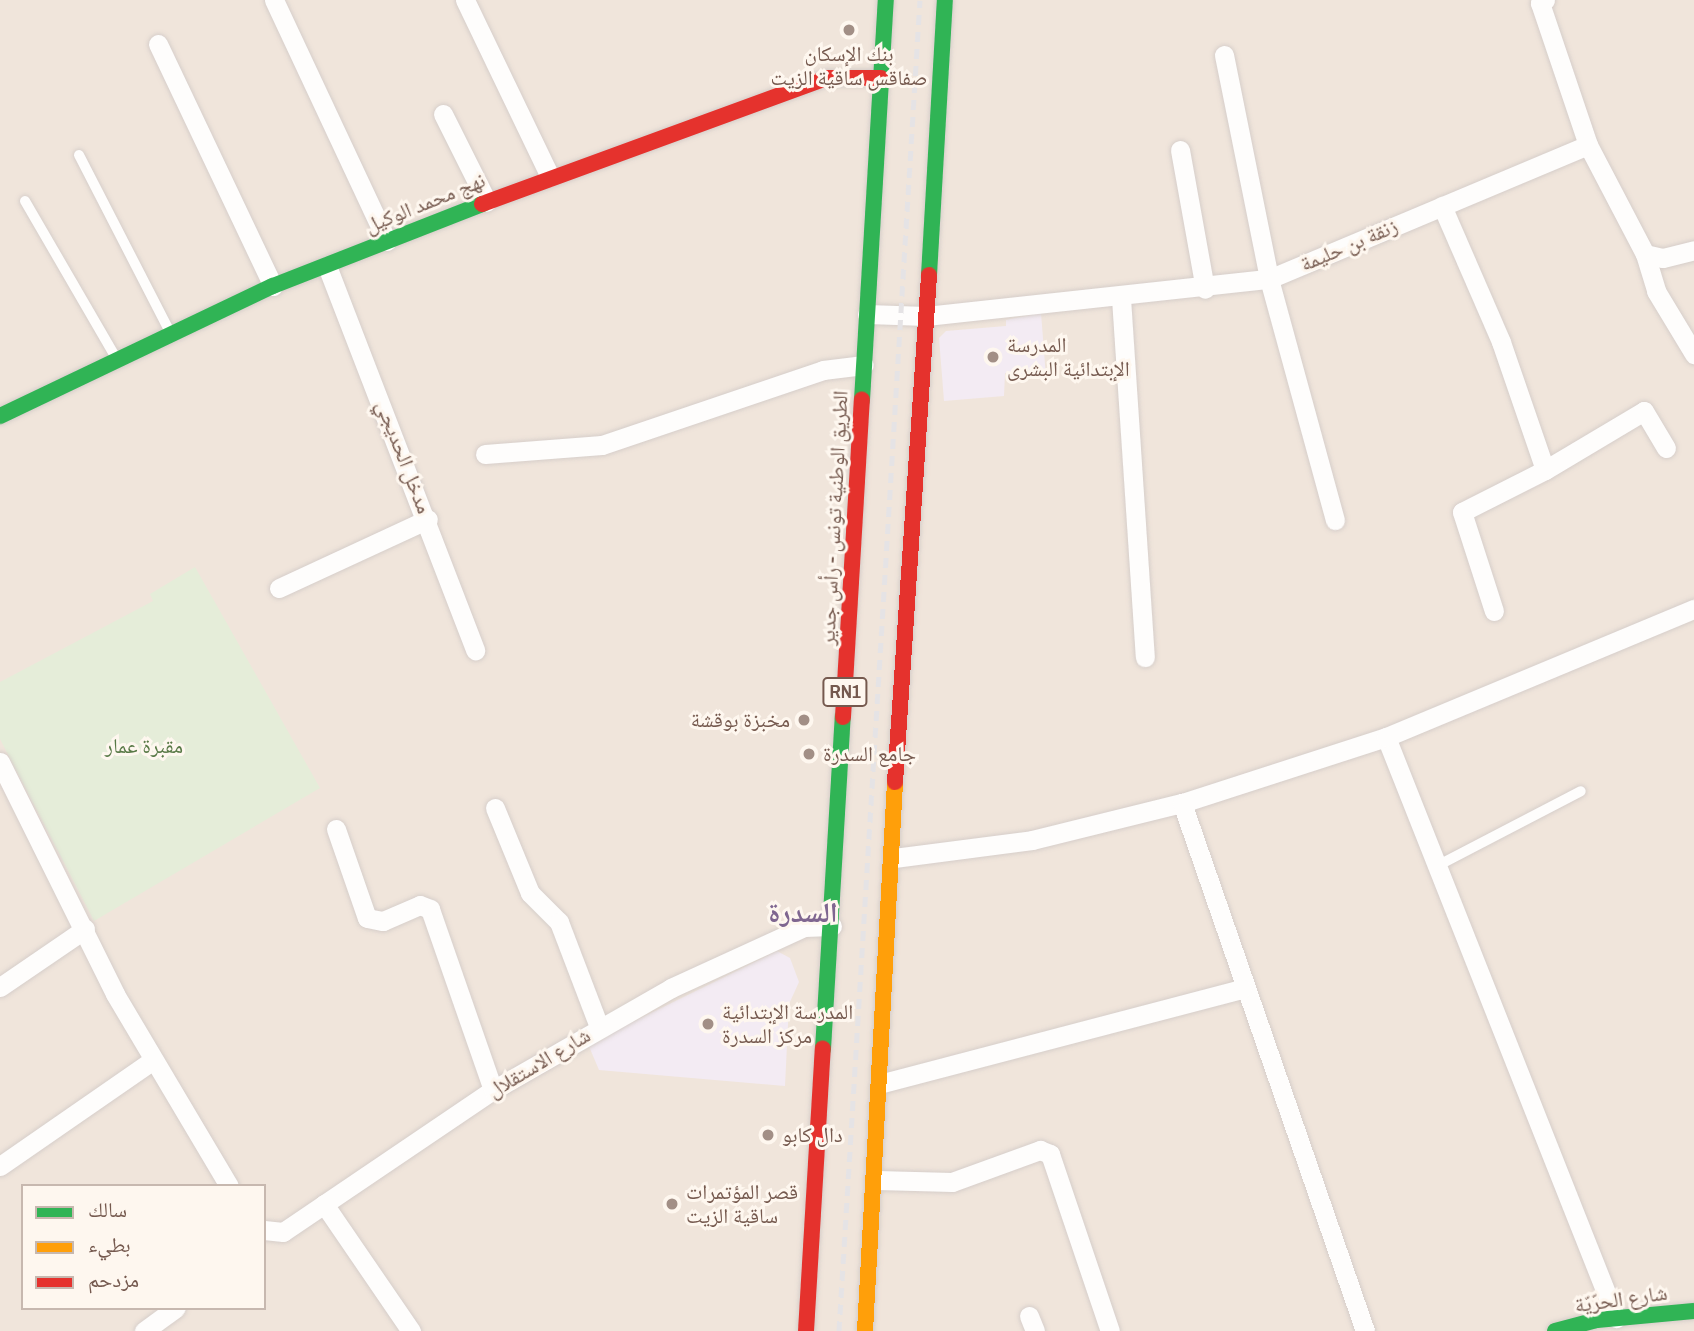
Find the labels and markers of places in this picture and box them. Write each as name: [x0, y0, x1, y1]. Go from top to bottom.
marker: بنك الإسكان صفاقس ساقية الزيت: [841, 22, 857, 38]
place label: بنك الإسكان صفاقس ساقية الزيت: [771, 41, 927, 91]
place label: المدرسة الإبتدائية البشرى: [1007, 332, 1130, 382]
marker: المدرسة الإبتدائية البشرى: [985, 349, 1001, 365]
place label: مخبزة بوقشة: [691, 707, 790, 733]
marker: مخبزة بوقشة: [796, 712, 812, 728]
place label: جامع السدرة: [823, 741, 916, 767]
marker: جامع السدرة: [801, 746, 817, 762]
place label: المدرسة الإبتدائية مركز السدرة: [722, 999, 853, 1049]
marker: المدرسة الإبتدائية مركز السدرة: [700, 1016, 716, 1032]
place label: دال كابو: [782, 1122, 843, 1148]
marker: دال كابو: [760, 1127, 776, 1143]
place label: قصر المؤتمرات ساقية الزيت: [686, 1179, 798, 1229]
marker: قصر المؤتمرات ساقية الزيت: [664, 1196, 680, 1212]

